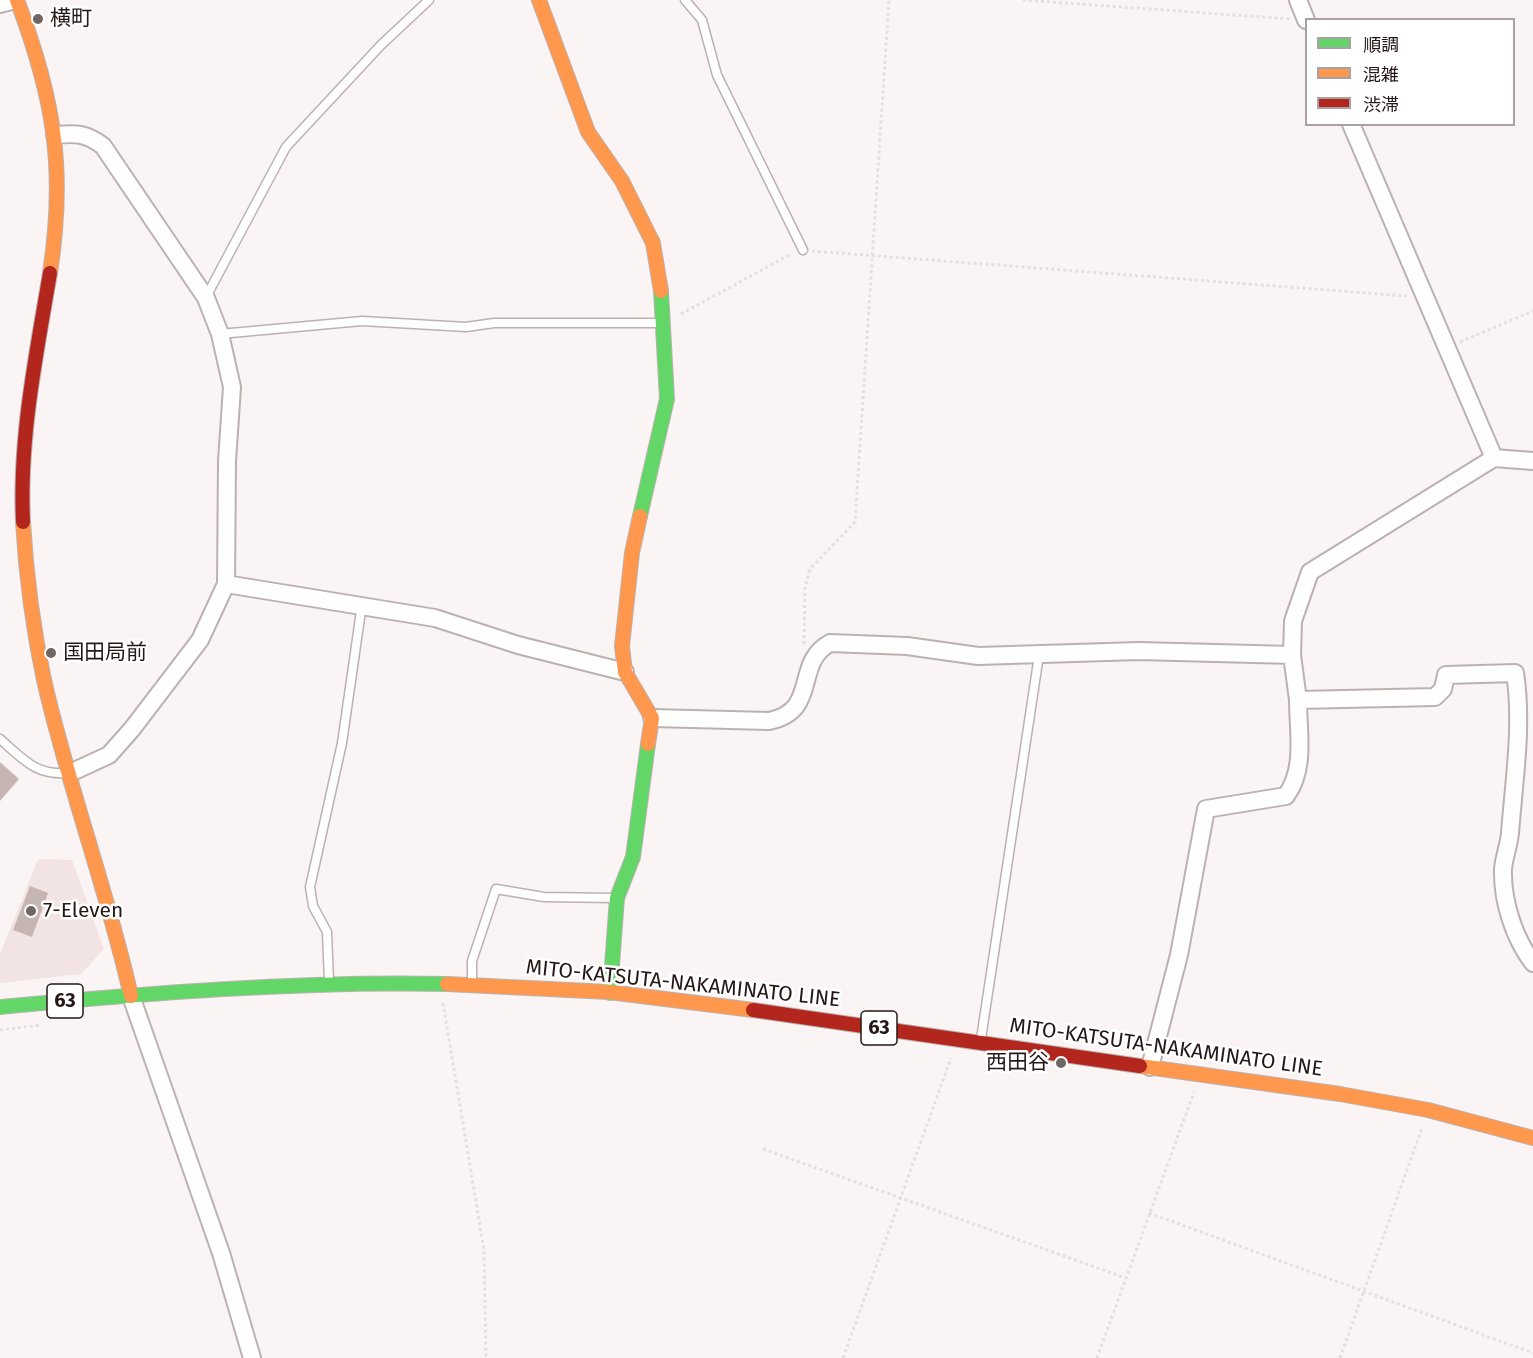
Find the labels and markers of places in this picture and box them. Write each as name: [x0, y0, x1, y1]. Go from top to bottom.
place label: 横町: [50, 6, 92, 32]
marker: 横町: [31, 12, 45, 26]
place label: 国田局前: [63, 640, 147, 666]
marker: 国田局前: [44, 646, 58, 660]
place label: 7-Eleven: [43, 898, 123, 924]
marker: 7-Eleven: [24, 904, 38, 918]
place label: 西田谷: [986, 1050, 1049, 1076]
marker: 西田谷: [1054, 1056, 1068, 1070]

